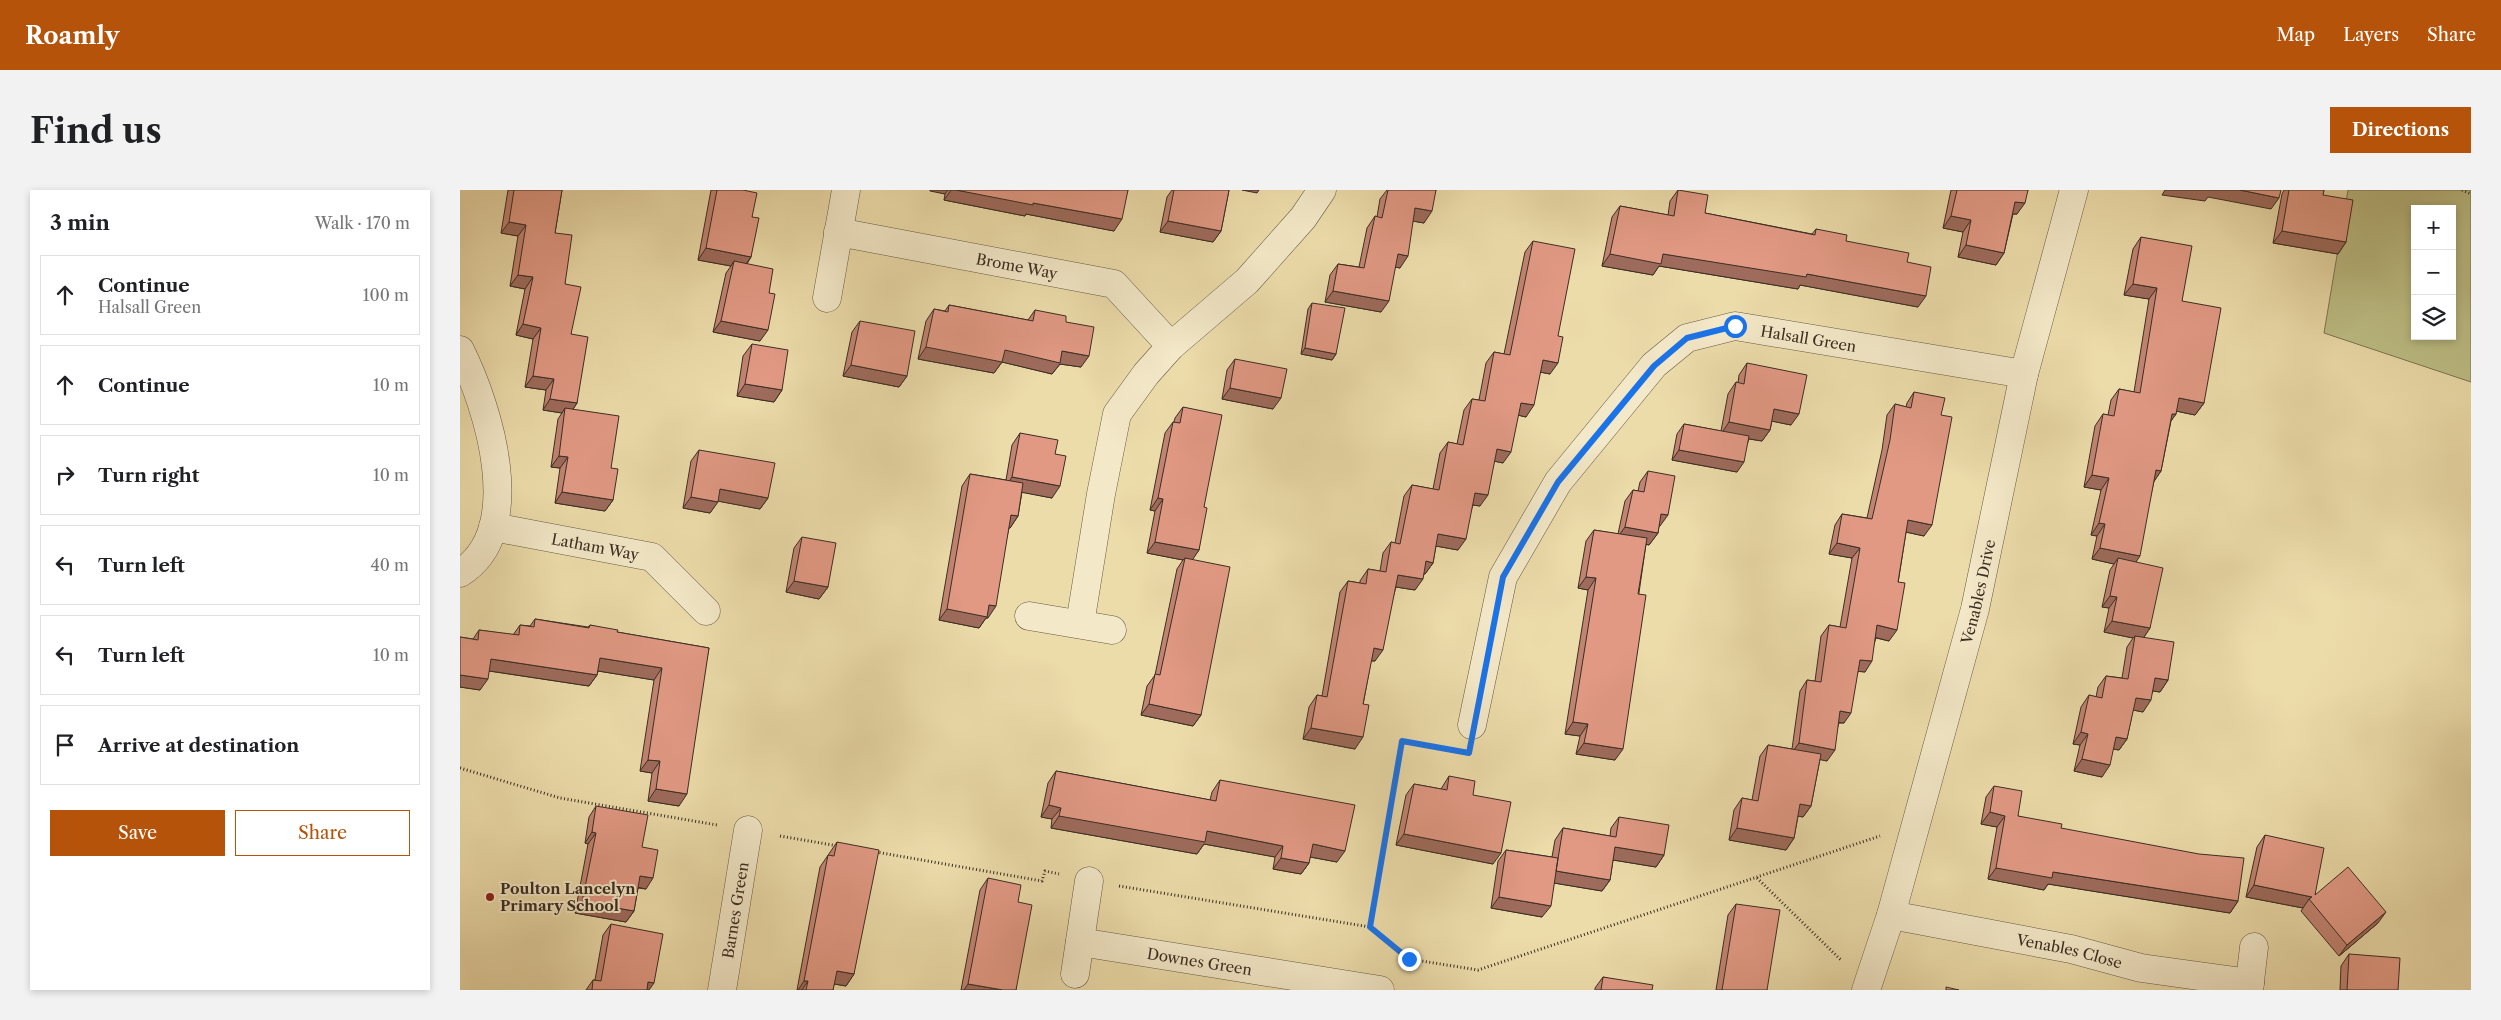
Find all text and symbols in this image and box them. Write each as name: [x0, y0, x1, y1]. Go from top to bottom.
text: Roamly: [25, 21, 119, 50]
text: Map: [2277, 24, 2315, 46]
text: Layers: [2343, 24, 2399, 46]
text: Share: [2427, 24, 2476, 46]
button: Directions: [2330, 107, 2471, 153]
text: Find us: [30, 109, 162, 152]
map controls: [2411, 205, 2456, 340]
button: +: [2411, 205, 2456, 250]
text: 3 min: [50, 210, 110, 235]
text: Walk · 170 m: [315, 213, 410, 233]
street label: Brome Way: [975, 249, 1060, 283]
button: −: [2411, 250, 2456, 295]
text: Continue: [98, 274, 190, 297]
icon: ahead: [51, 281, 79, 309]
text: 100 m: [363, 285, 409, 305]
button: layers: [2411, 295, 2456, 340]
text: Halsall Green: [98, 297, 201, 317]
route start: [1724, 315, 1747, 338]
street label: Halsall Green: [1759, 321, 1859, 356]
icon: ahead: [51, 371, 79, 399]
text: Continue: [98, 374, 190, 397]
text: 10 m: [373, 375, 409, 395]
icon: right: [51, 461, 79, 489]
text: Turn right: [98, 464, 199, 487]
text: 10 m: [373, 465, 409, 485]
street label: Latham Way: [550, 529, 641, 564]
street label: Venables Drive: [1956, 538, 1999, 647]
icon: left: [51, 551, 79, 579]
text: Turn left: [98, 554, 185, 577]
text: 40 m: [370, 555, 409, 575]
icon: left: [51, 641, 79, 669]
text: Turn left: [98, 644, 185, 667]
text: 10 m: [373, 645, 409, 665]
icon: arrive: [51, 731, 79, 759]
text: Arrive at destination: [98, 734, 299, 757]
button: Save: [50, 810, 225, 856]
button: Share: [235, 810, 410, 856]
street label: Barnes Green: [718, 860, 752, 960]
place label: Poulton Lancelyn Primary School: [500, 879, 636, 915]
marker: Poulton Lancelyn Primary School: [484, 891, 496, 903]
street label: Venables Close: [2014, 929, 2124, 972]
street label: Downes Green: [1146, 943, 1254, 979]
route end: [1398, 948, 1421, 971]

